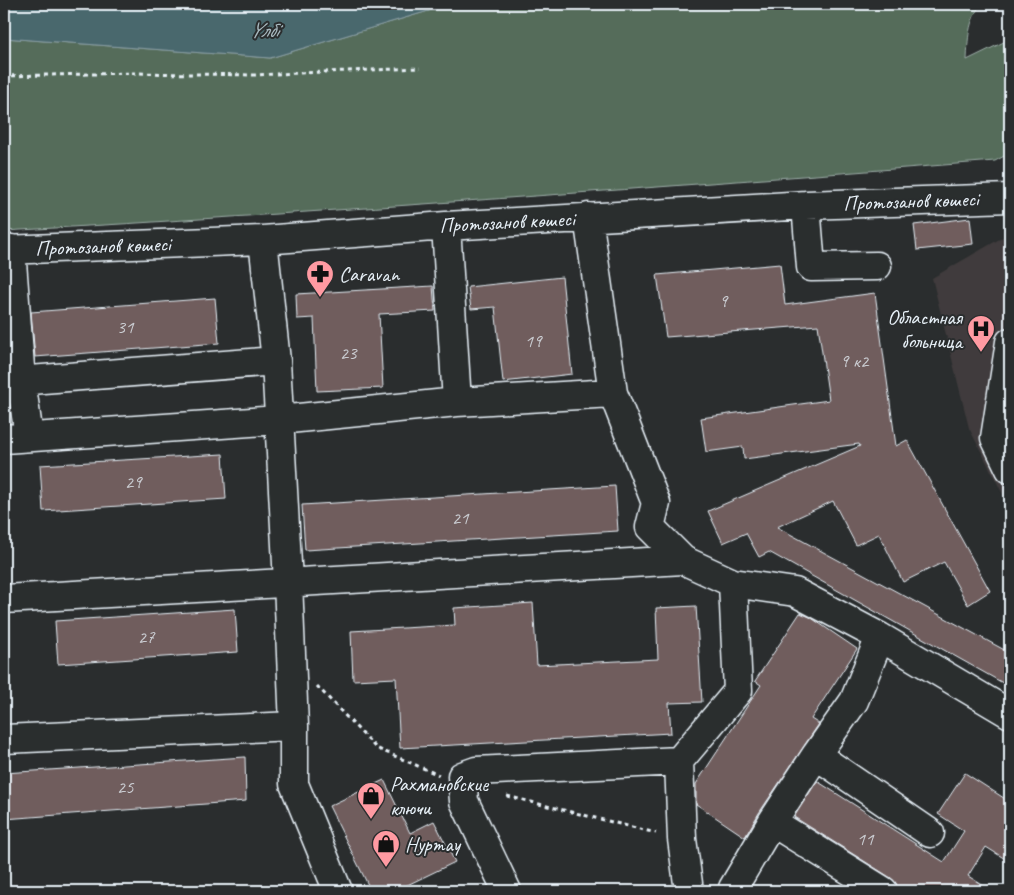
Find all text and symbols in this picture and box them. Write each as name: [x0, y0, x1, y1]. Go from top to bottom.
water label: Үлбі: [250, 16, 284, 44]
street label: Протозанов көшесі: [843, 186, 982, 216]
street label: Протозанов көшесі: [439, 205, 578, 239]
street label: Протозанов көшесі: [35, 231, 174, 261]
pharmacy icon: Caravan: [305, 259, 335, 298]
place label: Caravan: [339, 261, 401, 287]
house number: 9: [719, 289, 729, 313]
place label: Областная больница: [887, 304, 964, 354]
hospital icon: Областная больница: [966, 314, 996, 353]
house number: 31: [116, 315, 135, 339]
house number: 19: [524, 329, 543, 353]
house number: 23: [339, 341, 358, 365]
house number: 9 к2: [840, 349, 870, 373]
house number: 29: [124, 470, 143, 494]
house number: 21: [451, 506, 470, 530]
house number: 27: [137, 625, 156, 649]
place label: Рахмановские ключи: [390, 771, 489, 821]
house number: 25: [116, 775, 135, 799]
shop icon: Рахмановские ключи: [356, 781, 386, 820]
house number: 11: [856, 827, 875, 851]
shop icon: Нуртау: [371, 829, 401, 868]
place label: Нуртау: [405, 831, 462, 857]

